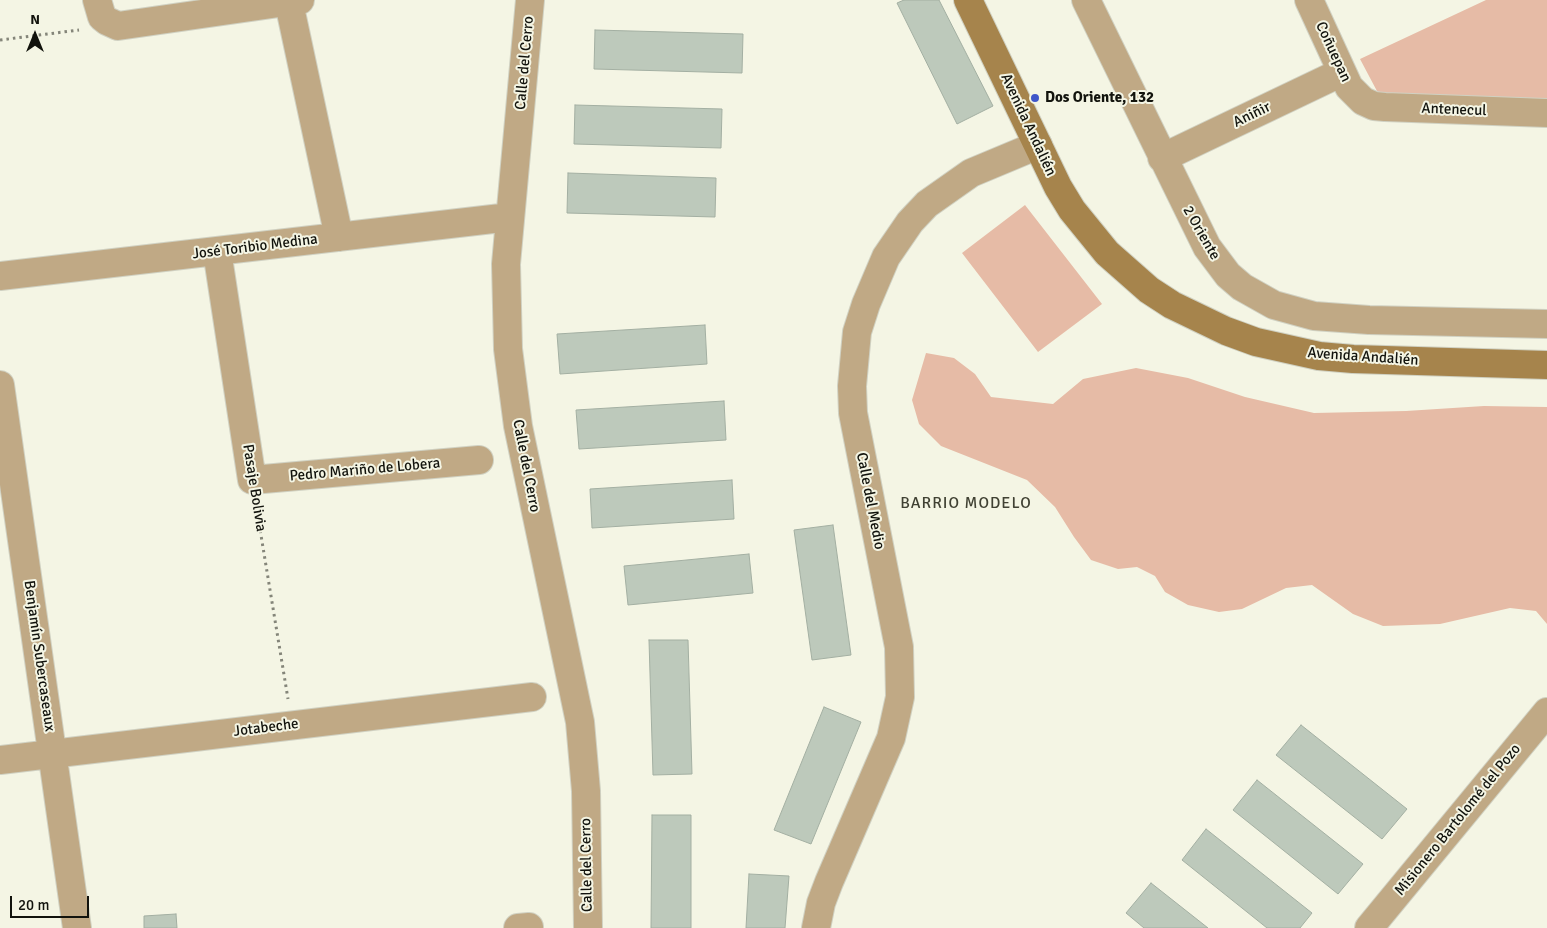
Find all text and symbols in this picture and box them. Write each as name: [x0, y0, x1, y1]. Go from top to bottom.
north arrow: [10, 10, 60, 60]
text: N: [30, 11, 40, 28]
street label: Calle del Cerro: [512, 15, 538, 111]
street label: Coñuepan: [1311, 19, 1355, 85]
street label: Avenida Andalién: [996, 71, 1060, 179]
place label: Dos Oriente, 132: [1045, 89, 1154, 107]
marker: Dos Oriente, 132: [1029, 92, 1041, 104]
street label: Aniñir: [1230, 98, 1274, 132]
street label: Antenecul: [1421, 100, 1487, 120]
street label: 2 Oriente: [1178, 203, 1224, 263]
street label: José Toribio Medina: [191, 230, 319, 264]
street label: Avenida Andalién: [1307, 344, 1419, 370]
street label: Calle del Cerro: [508, 418, 544, 514]
street label: Pasaje Bolivia: [238, 443, 270, 533]
street label: Calle del Medio: [852, 451, 888, 551]
street label: Pedro Mariño de Lobera: [289, 454, 441, 486]
district label: BARRIO MODELO: [899, 494, 1033, 514]
street label: Benjamín Subercaseaux: [19, 579, 59, 733]
street label: Jotabeche: [232, 715, 300, 741]
street label: Misionero Bartolomé del Pozo: [1391, 741, 1525, 899]
street label: Calle del Cerro: [577, 818, 597, 912]
scale bar: [12, 886, 91, 918]
text: 20 m: [18, 896, 49, 914]

